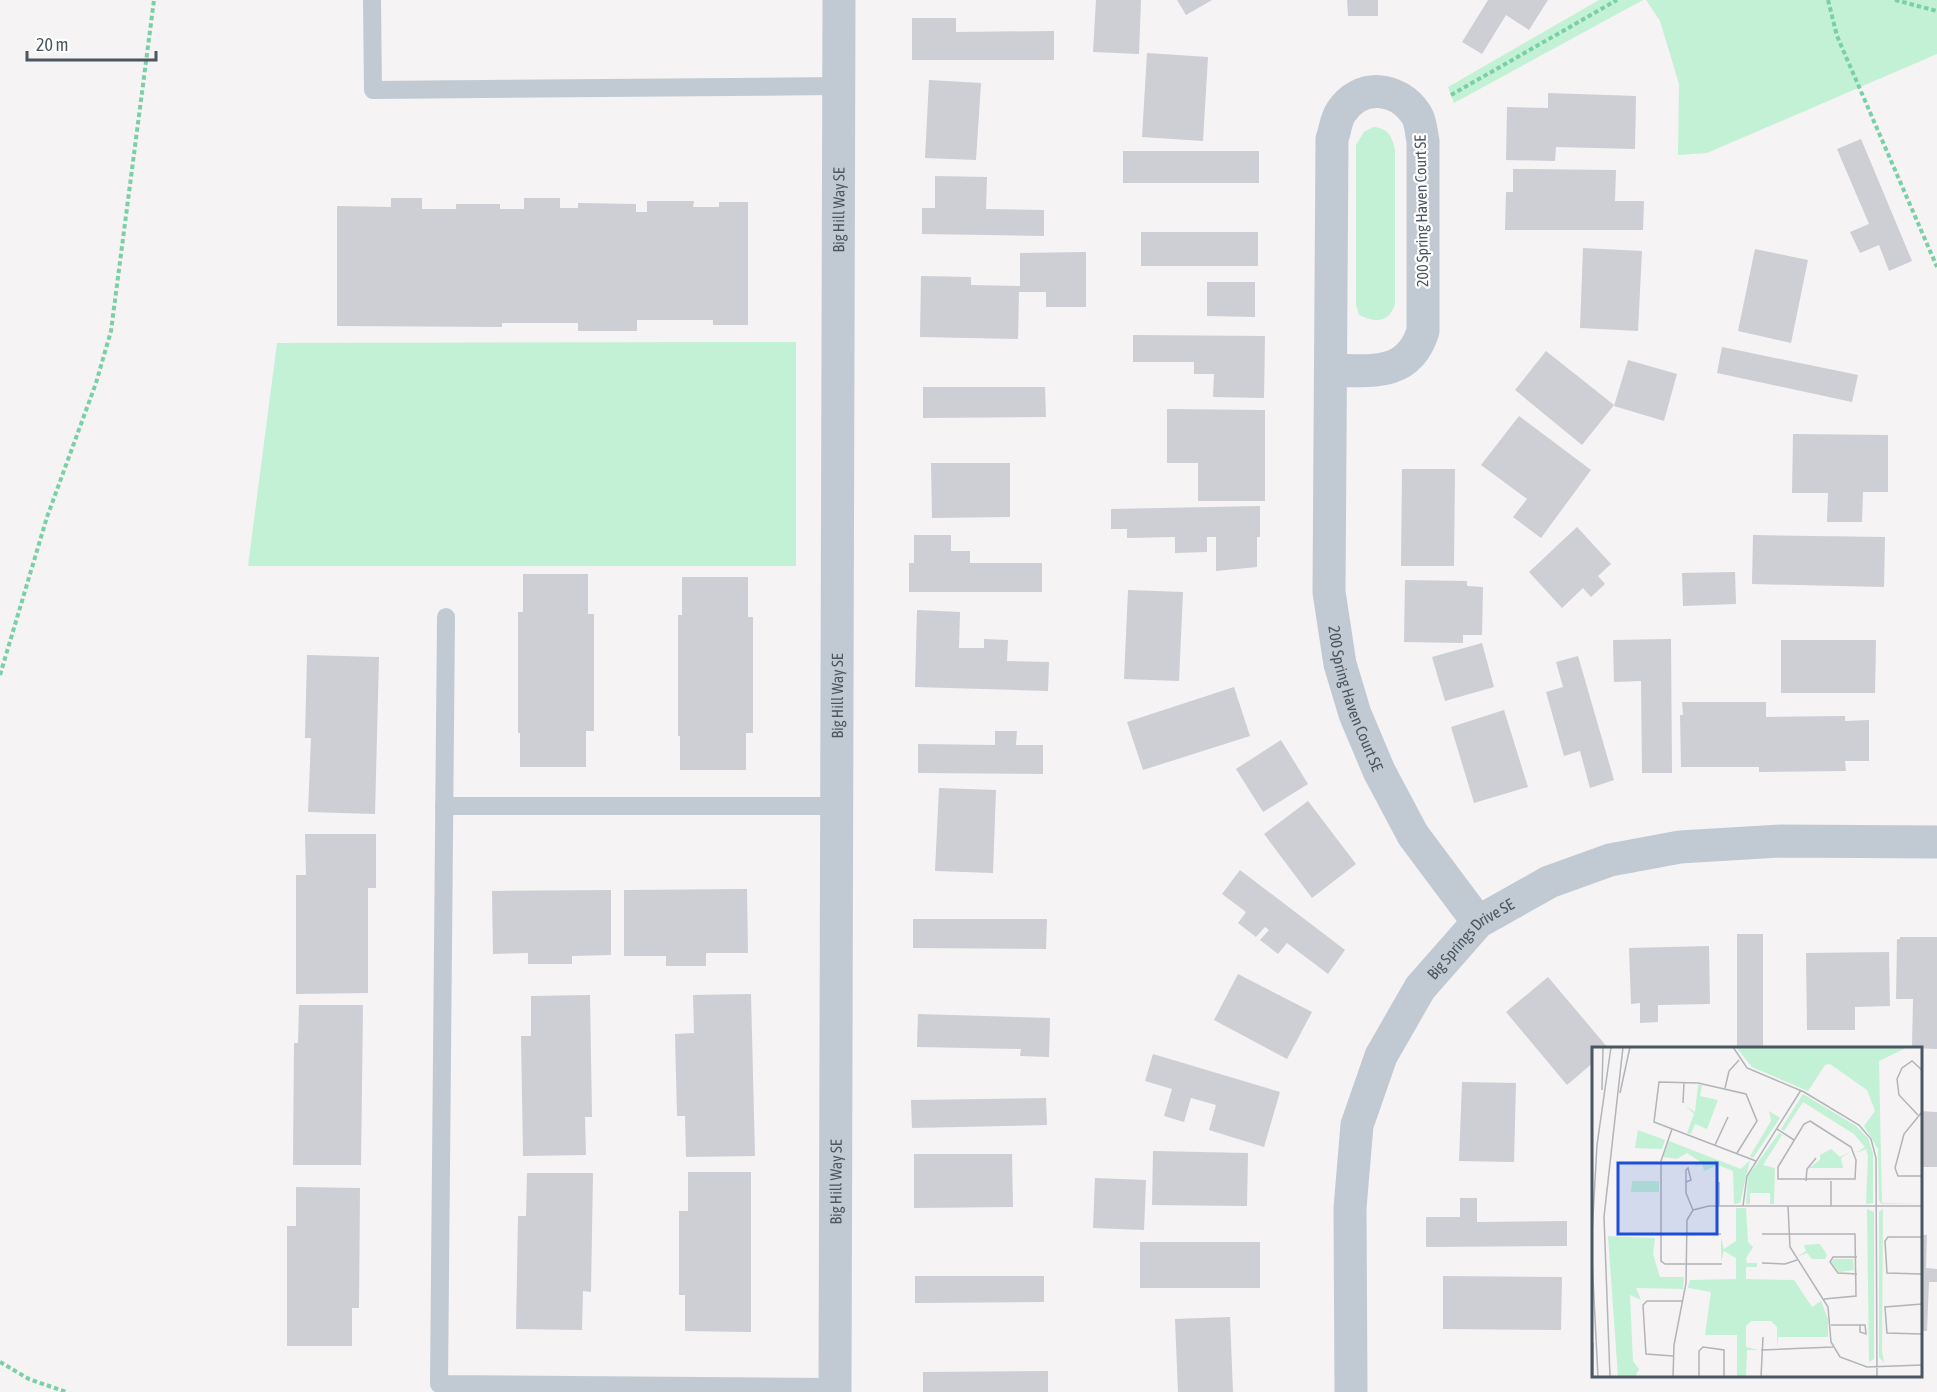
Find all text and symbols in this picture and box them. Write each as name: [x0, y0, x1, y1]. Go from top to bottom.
scale bar: [27, 24, 156, 62]
text: 20 m: [36, 34, 68, 55]
street label: 200 Spring Haven Court SE: [1411, 135, 1432, 287]
street label: Big Hill Way SE: [829, 167, 848, 253]
street label: 200 Spring Haven Court SE: [1325, 624, 1387, 774]
street label: Big Hill Way SE: [828, 653, 847, 739]
street label: Big Springs Drive SE: [1423, 895, 1517, 983]
inset map: [1592, 1047, 1922, 1377]
street label: Big Hill Way SE: [826, 1139, 846, 1225]

